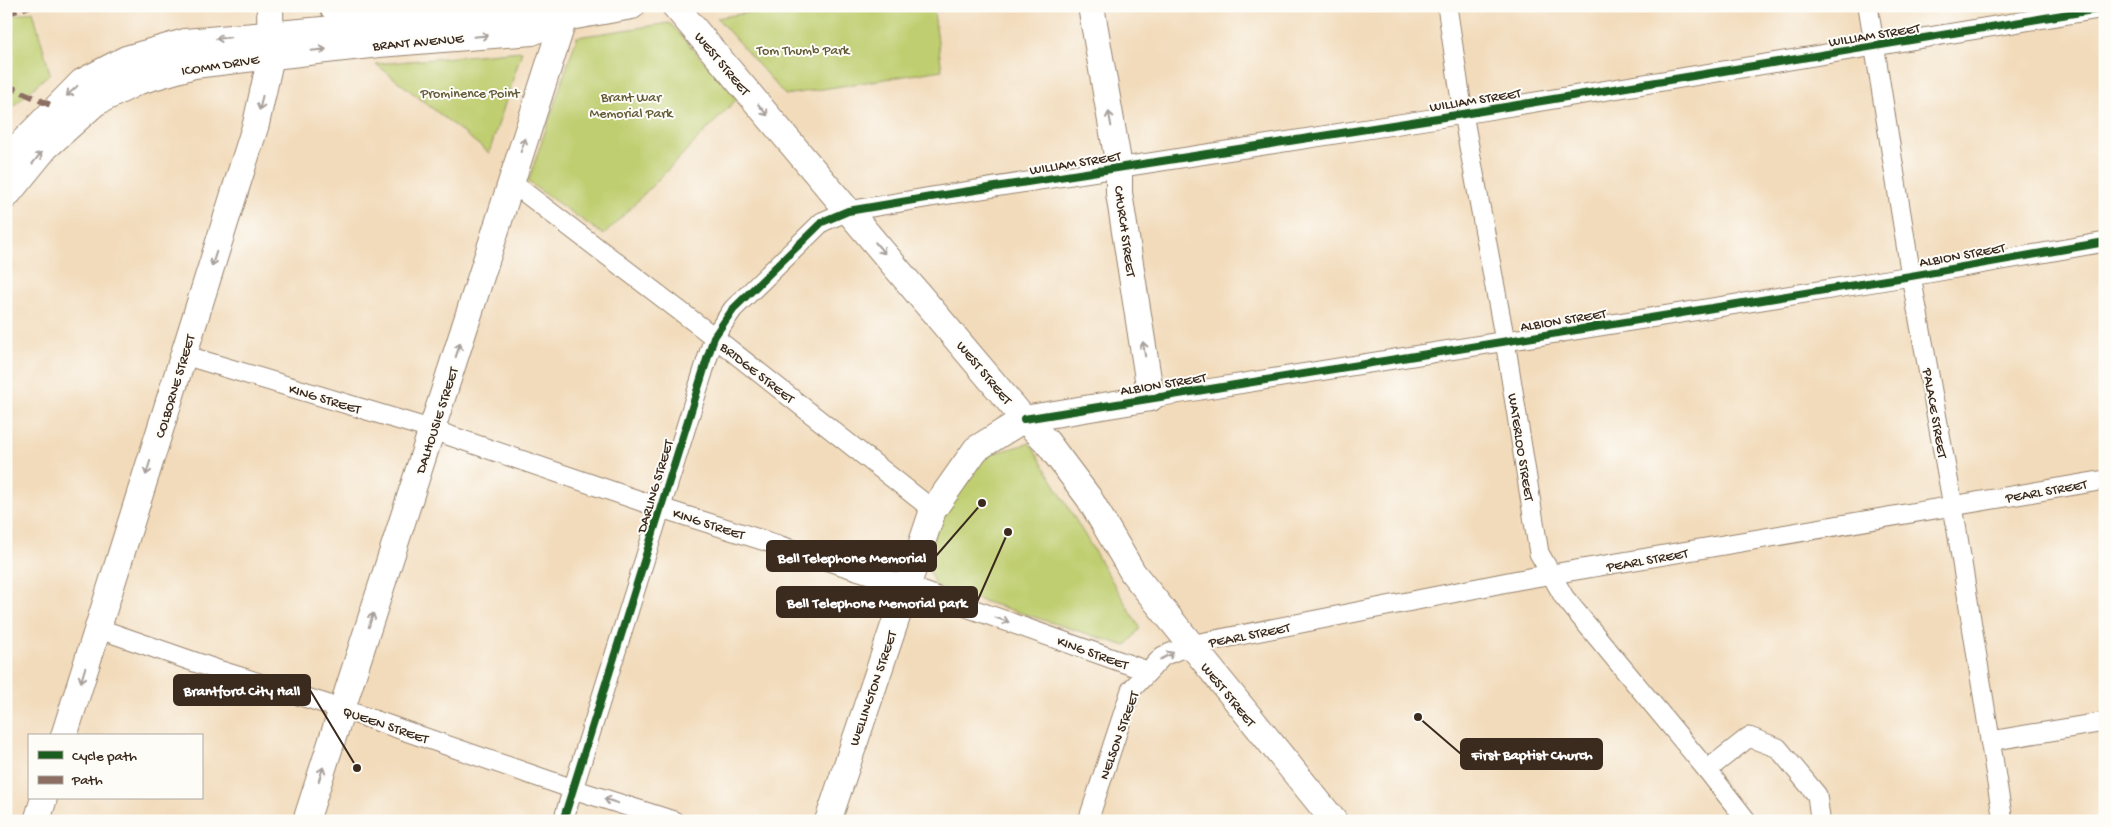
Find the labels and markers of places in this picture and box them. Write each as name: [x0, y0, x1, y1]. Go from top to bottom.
callout: Bell Telephone Memorial: [767, 541, 936, 571]
callout: Bell Telephone Memorial park: [777, 587, 977, 617]
callout: Brantford City Hall: [174, 675, 310, 705]
callout: First Baptist Church: [1461, 739, 1602, 769]

